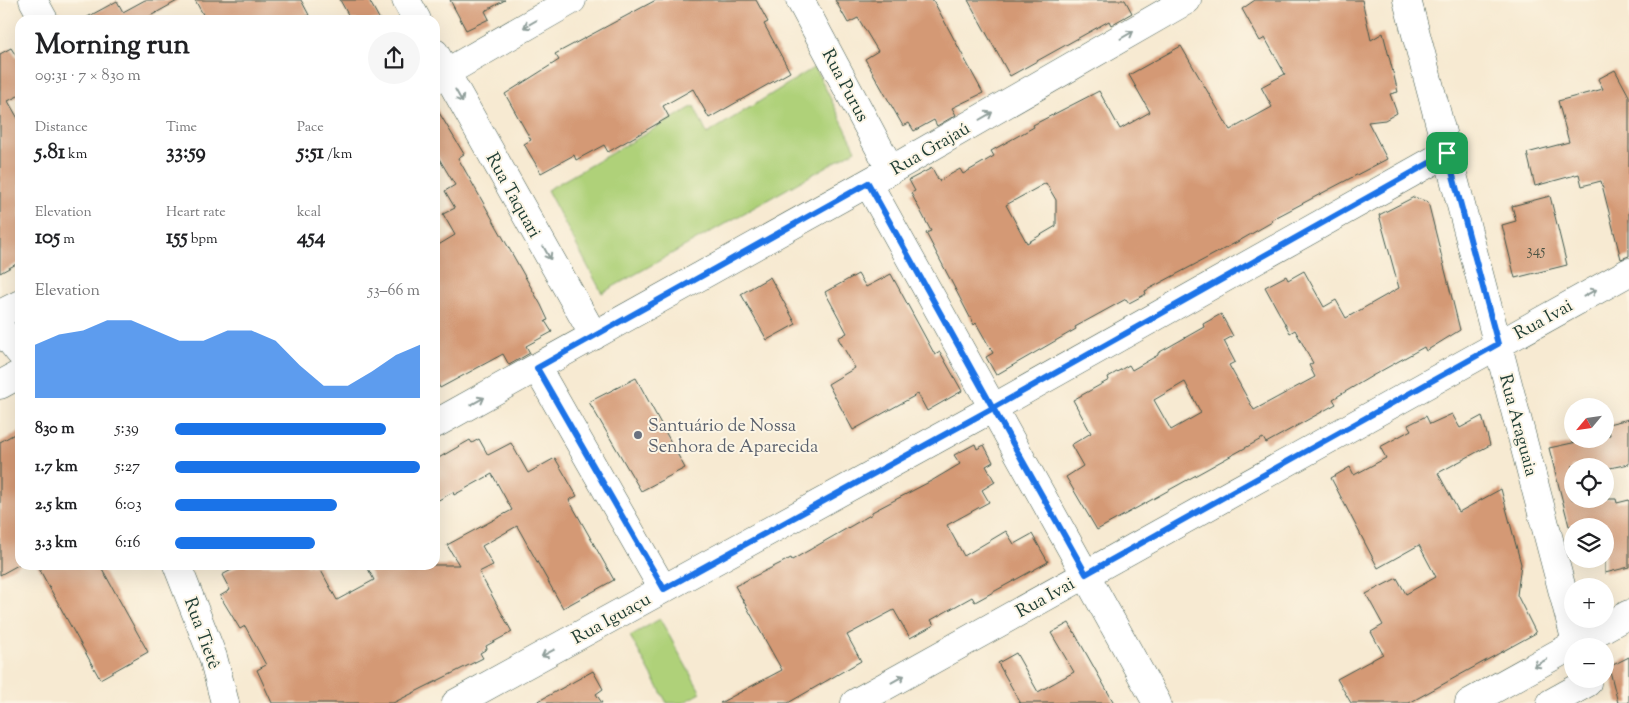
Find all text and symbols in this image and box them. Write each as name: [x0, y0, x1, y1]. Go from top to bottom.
one-way arrow: [524, 20, 538, 30]
text: Morning run: [35, 26, 190, 66]
one-way arrow: [1119, 30, 1134, 40]
button: share: [368, 32, 420, 84]
street label: Rua Purus: [814, 45, 874, 127]
text: 09:31 · 7 × 830 m: [35, 65, 141, 88]
one-way arrow: [454, 88, 464, 102]
one-way arrow: [978, 110, 992, 120]
street label: Rua Grajaú: [886, 116, 976, 183]
text: Distance: [35, 118, 88, 138]
text: Time: [166, 118, 197, 138]
text: Pace: [297, 118, 324, 138]
pin: [1426, 132, 1468, 174]
text: 5.81: [35, 138, 65, 168]
text: 33:59: [166, 138, 206, 168]
text: 5:51: [297, 138, 324, 168]
icon: arrive: [1433, 139, 1461, 167]
text: km: [65, 145, 87, 165]
text: /km: [324, 145, 352, 165]
street label: Rua Taquari: [478, 148, 546, 243]
text: Elevation: [35, 203, 92, 223]
text: Heart rate: [166, 203, 226, 223]
text: kcal: [297, 203, 321, 223]
text: 105: [35, 223, 60, 253]
text: 155: [166, 223, 188, 253]
text: 454: [297, 223, 325, 253]
text: m: [60, 230, 75, 250]
text: bpm: [188, 230, 218, 250]
house number: 345: [1527, 241, 1545, 262]
one-way arrow: [542, 245, 552, 260]
text: Elevation: [35, 280, 100, 303]
text: 53–66 m: [368, 280, 420, 303]
one-way arrow: [1582, 288, 1597, 298]
street label: Rua Ivai: [1510, 294, 1578, 348]
street label: Rua Araguaia: [1491, 372, 1543, 480]
one-way arrow: [470, 395, 484, 405]
north arrow: [1564, 398, 1614, 448]
map controls: [1564, 398, 1614, 688]
place label: Santuário de Nossa Senhora de Aparecida: [648, 414, 818, 461]
text: 830 m: [35, 418, 74, 441]
text: 5:39: [115, 418, 139, 441]
marker: Santuário de Nossa Senhora de Aparecida: [632, 429, 644, 441]
text: 1.7 km: [35, 456, 78, 479]
text: 5:27: [115, 456, 140, 479]
button: locate: [1564, 458, 1614, 508]
text: 2.5 km: [35, 494, 77, 517]
text: 6:03: [115, 494, 142, 517]
button: layers: [1564, 518, 1614, 568]
text: 3.3 km: [35, 532, 77, 555]
text: 6:16: [115, 532, 140, 555]
street label: Rua Ivai: [1012, 572, 1080, 626]
button: +: [1564, 578, 1614, 628]
street label: Rua Iguaçu: [568, 587, 656, 652]
street label: Rua Tietê: [176, 594, 226, 673]
button: −: [1564, 638, 1614, 688]
one-way arrow: [541, 649, 556, 658]
one-way arrow: [1533, 658, 1548, 668]
one-way arrow: [890, 674, 905, 684]

